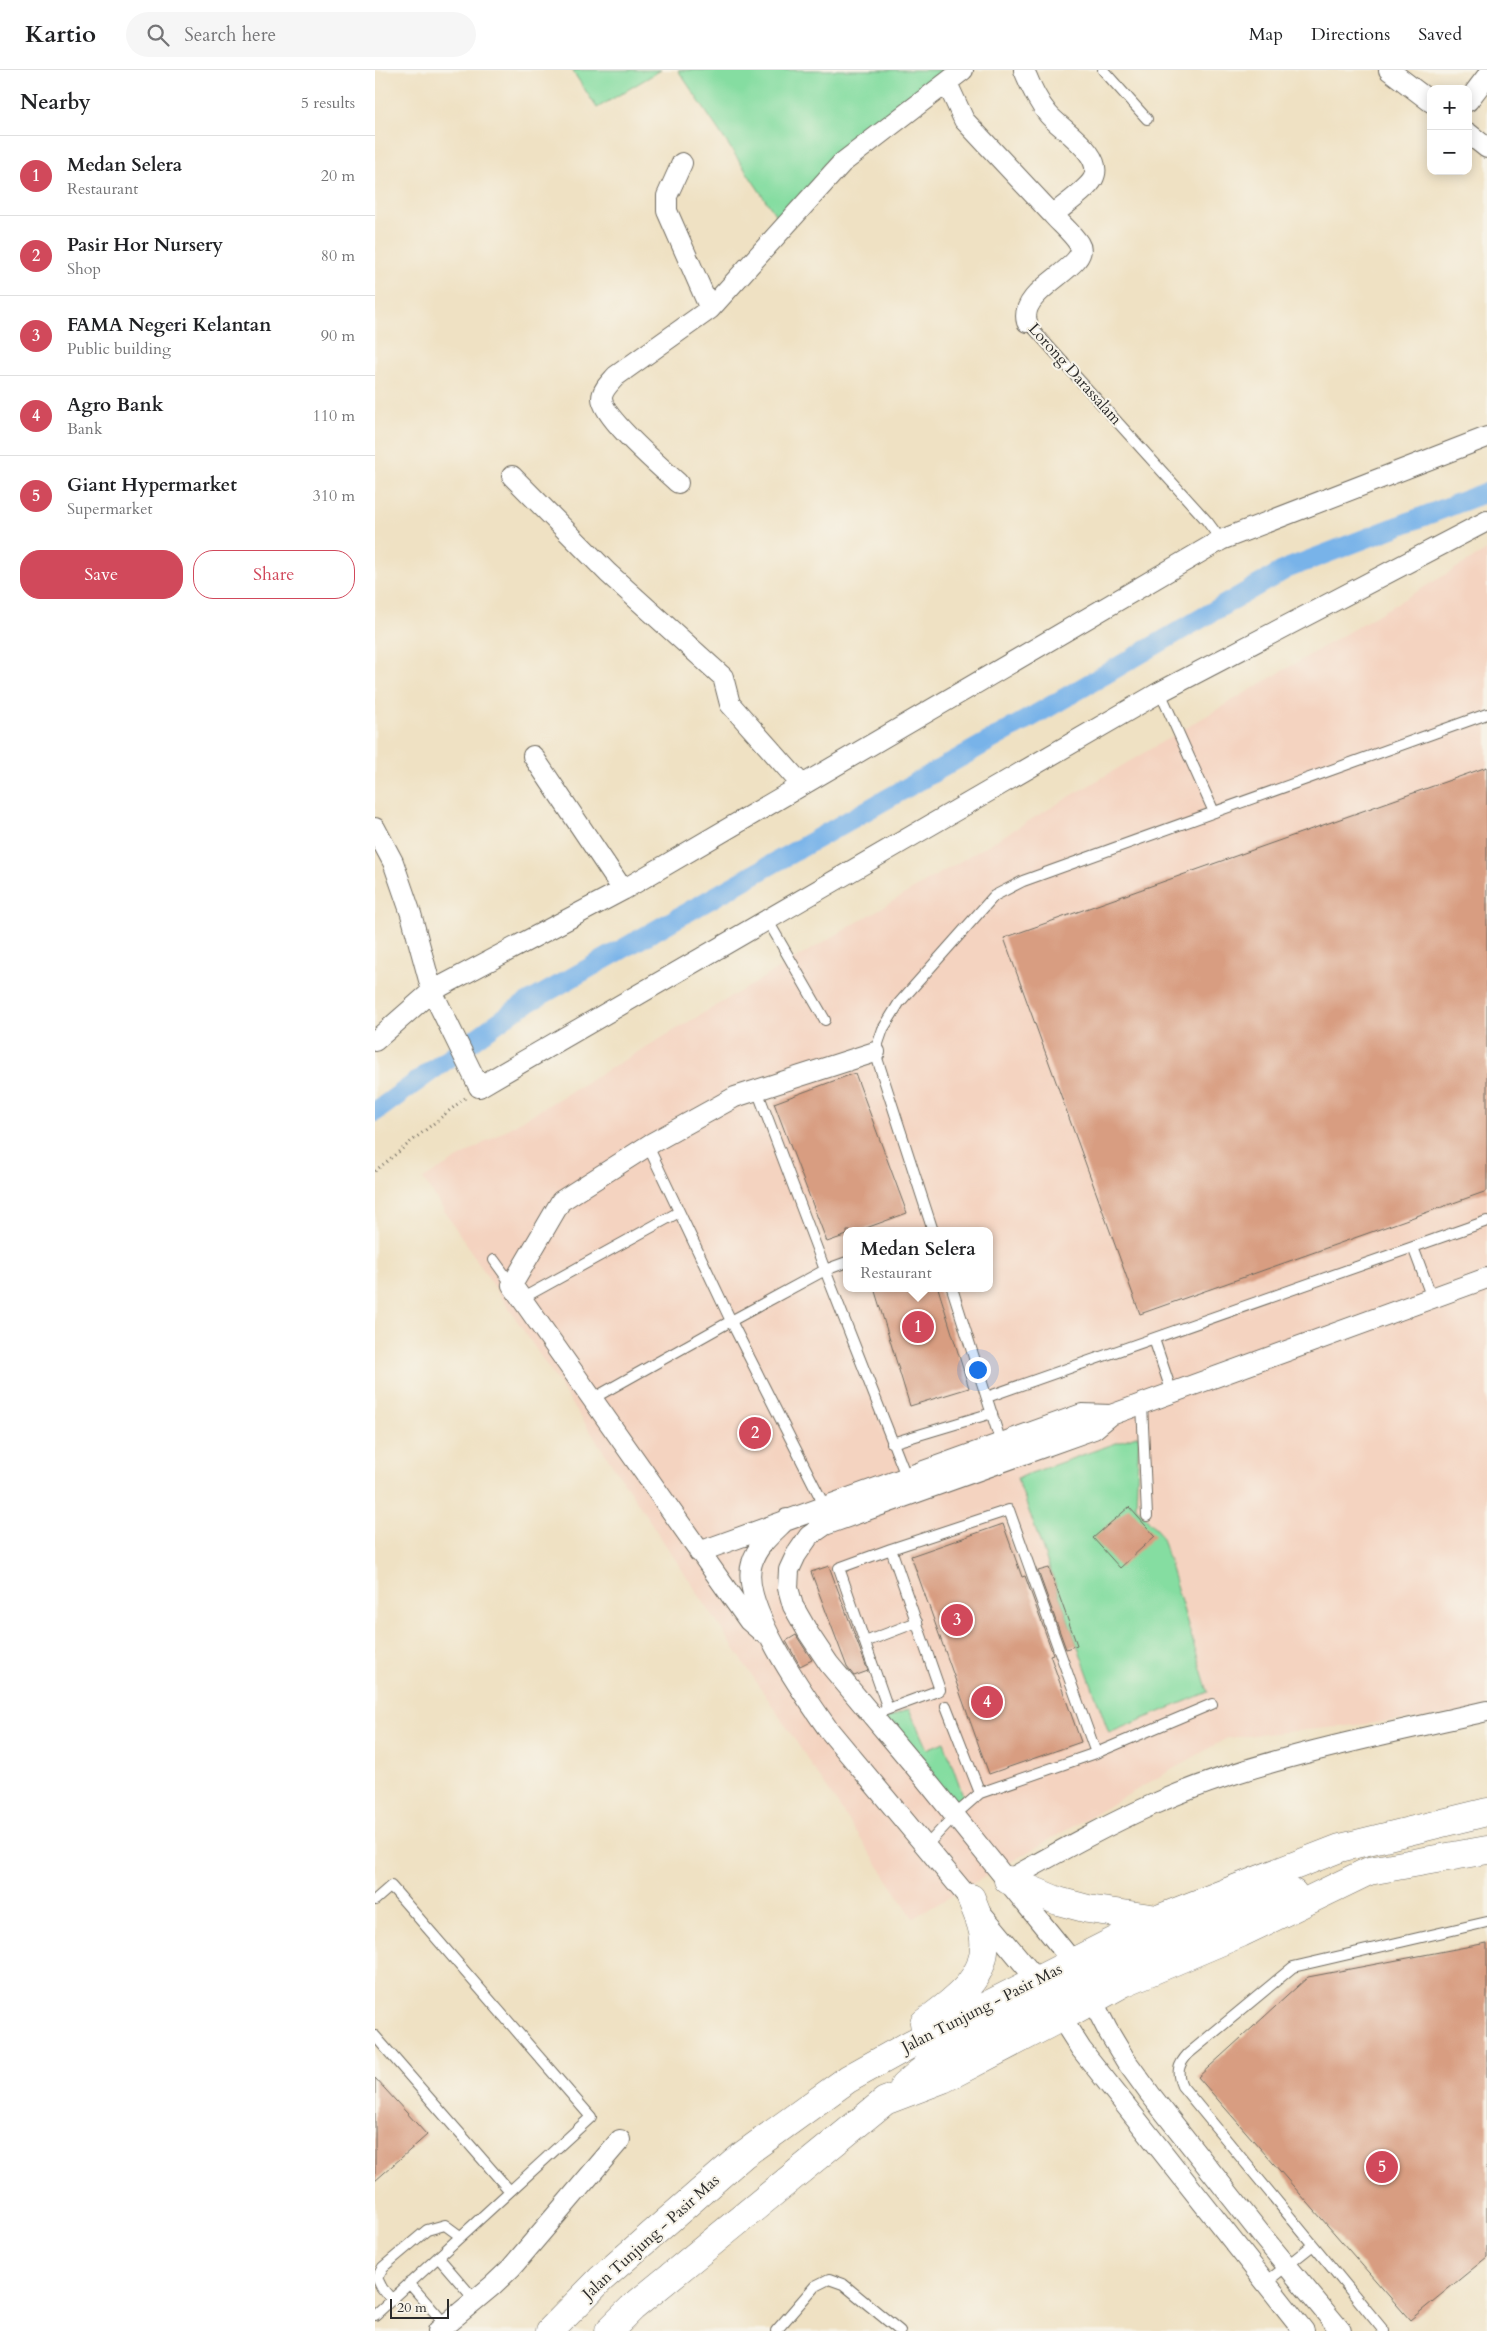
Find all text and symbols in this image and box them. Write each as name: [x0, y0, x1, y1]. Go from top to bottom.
search box: [126, 12, 476, 57]
text: Kartio: [25, 18, 96, 51]
icon: search: [144, 21, 172, 49]
text: Search here: [184, 22, 276, 48]
text: Map: [1249, 22, 1283, 47]
text: Directions: [1311, 22, 1390, 47]
text: Saved: [1418, 22, 1462, 47]
map controls: [1427, 85, 1472, 175]
button: +: [1427, 85, 1472, 130]
text: Nearby: [20, 88, 91, 117]
text: 5 results: [301, 92, 355, 114]
button: −: [1427, 130, 1472, 175]
text: Medan Selera: [67, 152, 182, 178]
text: 1: [32, 165, 40, 187]
text: 20 m: [321, 165, 355, 187]
text: Restaurant: [67, 178, 138, 200]
text: Pasir Hor Nursery: [67, 232, 223, 258]
text: 2: [32, 245, 40, 267]
text: 80 m: [321, 245, 355, 267]
text: Shop: [67, 258, 101, 280]
text: FAMA Negeri Kelantan: [67, 312, 271, 338]
street label: Lorong Darassalam: [1023, 318, 1127, 430]
text: 3: [32, 325, 40, 347]
text: 90 m: [321, 325, 355, 347]
text: Public building: [67, 338, 171, 360]
text: Agro Bank: [67, 392, 164, 418]
text: 4: [32, 405, 40, 427]
text: 110 m: [313, 405, 355, 427]
text: Bank: [67, 418, 102, 440]
text: Giant Hypermarket: [67, 472, 237, 498]
text: 5: [32, 485, 40, 507]
text: 310 m: [313, 485, 355, 507]
text: Supermarket: [67, 498, 153, 520]
button: Save: [20, 550, 183, 599]
button: Share: [193, 550, 355, 599]
popup: [843, 1227, 993, 1292]
text: Medan Selera: [860, 1236, 976, 1262]
text: Restaurant: [860, 1262, 932, 1284]
pin: 1: [902, 1308, 934, 1346]
your location: [965, 1357, 991, 1383]
pin: 2: [739, 1414, 771, 1452]
pin: 3: [941, 1601, 973, 1639]
pin: 4: [971, 1683, 1003, 1721]
street label: Jalan Tunjung - Pasir Mas: [896, 1958, 1066, 2059]
pin: 5: [1366, 2148, 1398, 2186]
street label: Jalan Tunjung - Pasir Mas: [576, 2170, 724, 2306]
scale bar: [390, 2296, 449, 2319]
text: 20 m: [397, 2298, 427, 2317]

